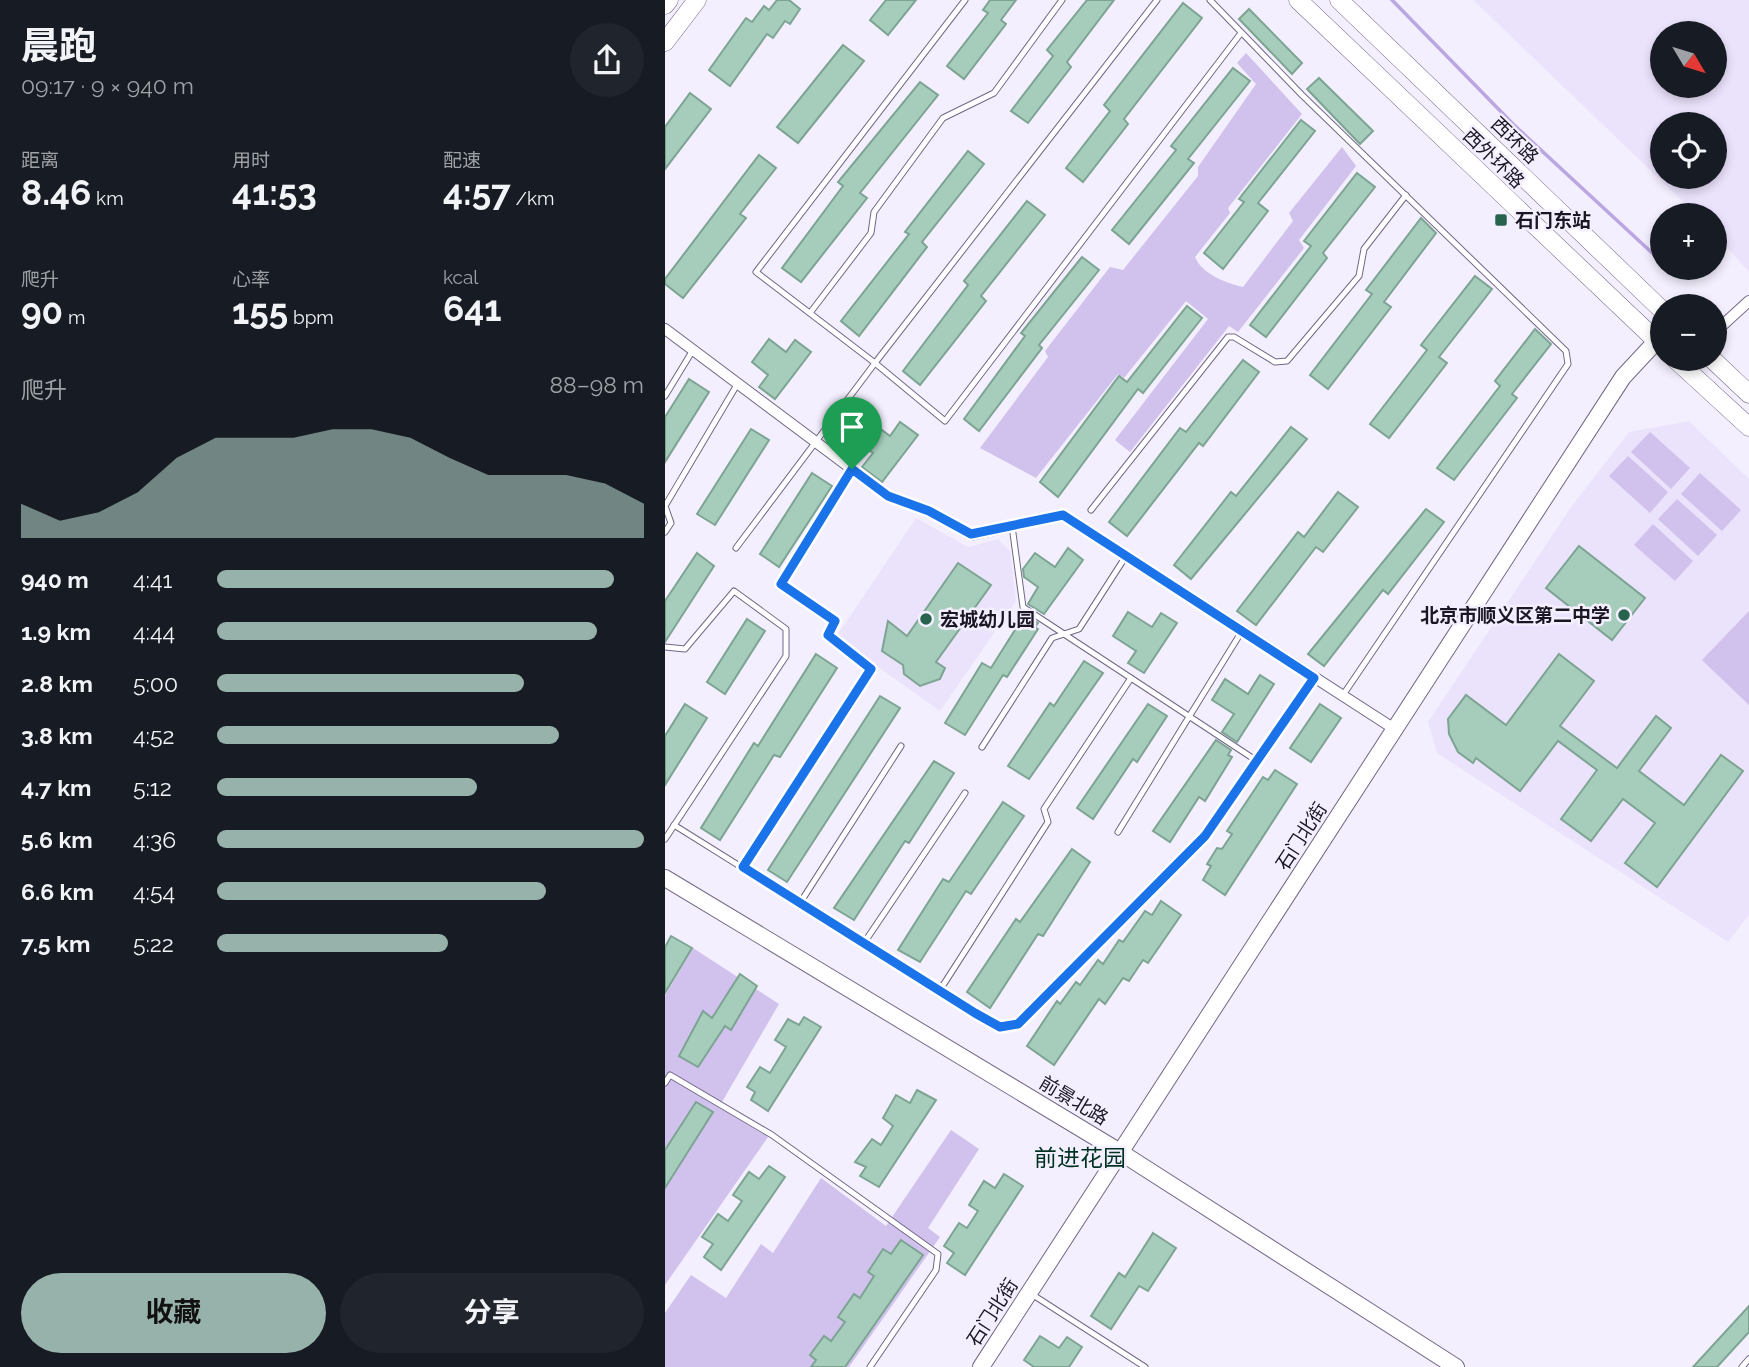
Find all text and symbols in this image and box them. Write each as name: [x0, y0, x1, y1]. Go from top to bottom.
north arrow: [1650, 21, 1727, 98]
map controls: [1650, 21, 1727, 371]
text: 晨跑: [21, 23, 97, 68]
button: share: [570, 23, 644, 97]
text: 09:17 · 9 × 940 m: [21, 72, 194, 99]
street label: 西环路: [1487, 112, 1543, 168]
button: locate: [1650, 112, 1727, 189]
street label: 西外环路: [1459, 124, 1529, 192]
text: 距离: [21, 149, 59, 171]
text: 用时: [232, 149, 270, 171]
text: 配速: [443, 149, 481, 171]
text: 8.46: [21, 172, 91, 213]
text: 41:53: [232, 172, 317, 213]
text: 4:57: [443, 172, 511, 213]
text: km: [91, 187, 124, 209]
text: /km: [511, 187, 555, 209]
button: +: [1650, 203, 1727, 280]
place label: 石门东站: [1515, 209, 1591, 231]
marker: 石门东站: [1493, 212, 1509, 228]
text: kcal: [443, 266, 479, 288]
text: 爬升: [21, 268, 59, 290]
text: 心率: [232, 268, 270, 290]
text: 641: [443, 288, 502, 329]
text: 90: [21, 291, 63, 332]
text: 155: [232, 291, 288, 332]
button: −: [1650, 294, 1727, 371]
text: m: [63, 306, 85, 328]
text: bpm: [288, 306, 334, 328]
text: 88–98 m: [549, 371, 644, 398]
text: 爬升: [21, 376, 67, 403]
pin: [822, 397, 882, 469]
icon: arrive: [833, 408, 871, 446]
text: 940 m: [21, 566, 89, 593]
text: 4:41: [133, 566, 172, 593]
place label: 北京市顺义区第二中学: [1420, 604, 1610, 626]
marker: 北京市顺义区第二中学: [1616, 607, 1632, 623]
place label: 宏城幼儿园: [940, 608, 1035, 630]
marker: 宏城幼儿园: [918, 611, 934, 627]
text: 1.9 km: [21, 618, 91, 645]
text: 4:44: [133, 618, 175, 645]
text: 2.8 km: [21, 670, 93, 697]
text: 5:00: [133, 670, 178, 697]
text: 3.8 km: [21, 722, 93, 749]
text: 4:52: [133, 722, 174, 749]
text: 4.7 km: [21, 774, 92, 801]
text: 5:12: [133, 774, 172, 801]
street label: 石门北街: [1271, 798, 1331, 874]
text: 5.6 km: [21, 826, 93, 853]
text: 4:36: [133, 826, 176, 853]
text: 6.6 km: [21, 878, 94, 905]
text: 4:54: [133, 878, 175, 905]
text: 7.5 km: [21, 930, 90, 957]
text: 5:22: [133, 930, 174, 957]
street label: 前景北路: [1036, 1071, 1112, 1129]
district label: 前进花园: [1034, 1144, 1126, 1171]
button: 收藏: [21, 1273, 326, 1353]
button: 分享: [340, 1273, 644, 1353]
street label: 石门北街: [962, 1274, 1022, 1350]

